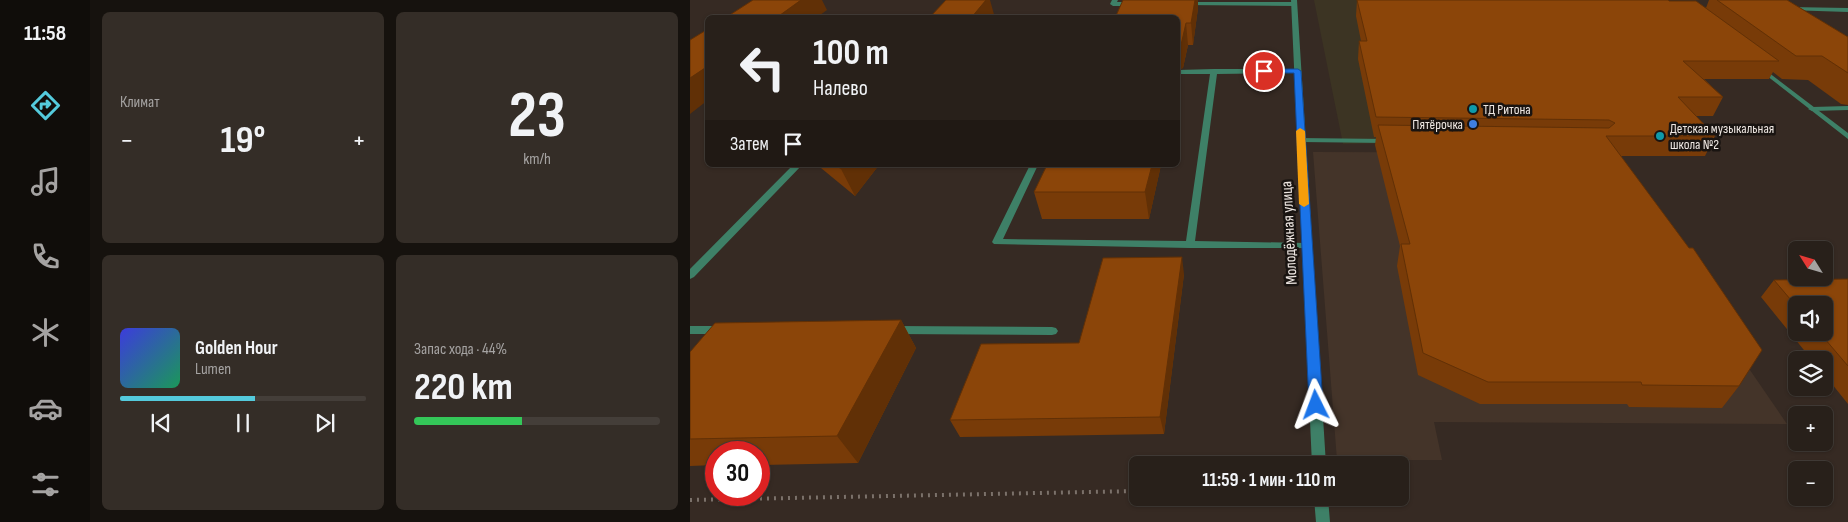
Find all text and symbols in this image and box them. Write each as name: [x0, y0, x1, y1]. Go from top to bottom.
text: 11:58: [24, 20, 66, 47]
text: 100 m: [813, 32, 889, 75]
icon: left: [730, 35, 795, 100]
pin: [1243, 50, 1285, 92]
icon: arrive: [1250, 57, 1278, 85]
text: Налево: [813, 75, 868, 102]
text: 23: [508, 78, 566, 156]
icon: directions: [28, 88, 63, 123]
text: Климат: [120, 93, 160, 112]
place label: ТД Ритона: [1483, 101, 1531, 118]
marker: ТД Ритона: [1467, 103, 1479, 115]
place label: Пятёрочка: [1412, 116, 1463, 133]
text: 19°: [221, 118, 265, 163]
marker: Пятёрочка: [1467, 118, 1479, 130]
place label: Детская музыкальная школа №2: [1670, 120, 1774, 153]
text: −: [120, 124, 134, 157]
text: +: [352, 124, 366, 157]
icon: arrive: [779, 130, 807, 158]
marker: Детская музыкальная школа №2: [1654, 130, 1666, 142]
text: Затем: [730, 133, 769, 156]
text: km/h: [523, 150, 551, 169]
icon: music: [28, 164, 63, 199]
street label: Молодёжная улица: [1277, 181, 1302, 285]
icon: phone: [28, 239, 63, 274]
north arrow: [1788, 241, 1832, 286]
map controls: [1788, 241, 1833, 506]
button: sound: [1788, 296, 1833, 341]
icon: climate: [28, 315, 63, 350]
text: Golden Hour: [195, 337, 278, 360]
text: Запас хода · 44%: [414, 340, 507, 359]
button: layers: [1788, 351, 1833, 396]
text: Lumen: [195, 360, 231, 379]
text: 220 km: [414, 365, 513, 410]
position arrow: [1289, 378, 1341, 430]
icon: car: [28, 391, 63, 426]
button: +: [1788, 406, 1833, 451]
icon: previous: [147, 409, 175, 437]
icon: pause: [229, 409, 257, 437]
icon: next: [311, 409, 339, 437]
speed limit sign: 30: [705, 441, 770, 506]
button: −: [1788, 461, 1833, 506]
icon: filters: [28, 467, 63, 502]
text: 11:59 · 1 мин · 110 m: [1202, 469, 1336, 492]

